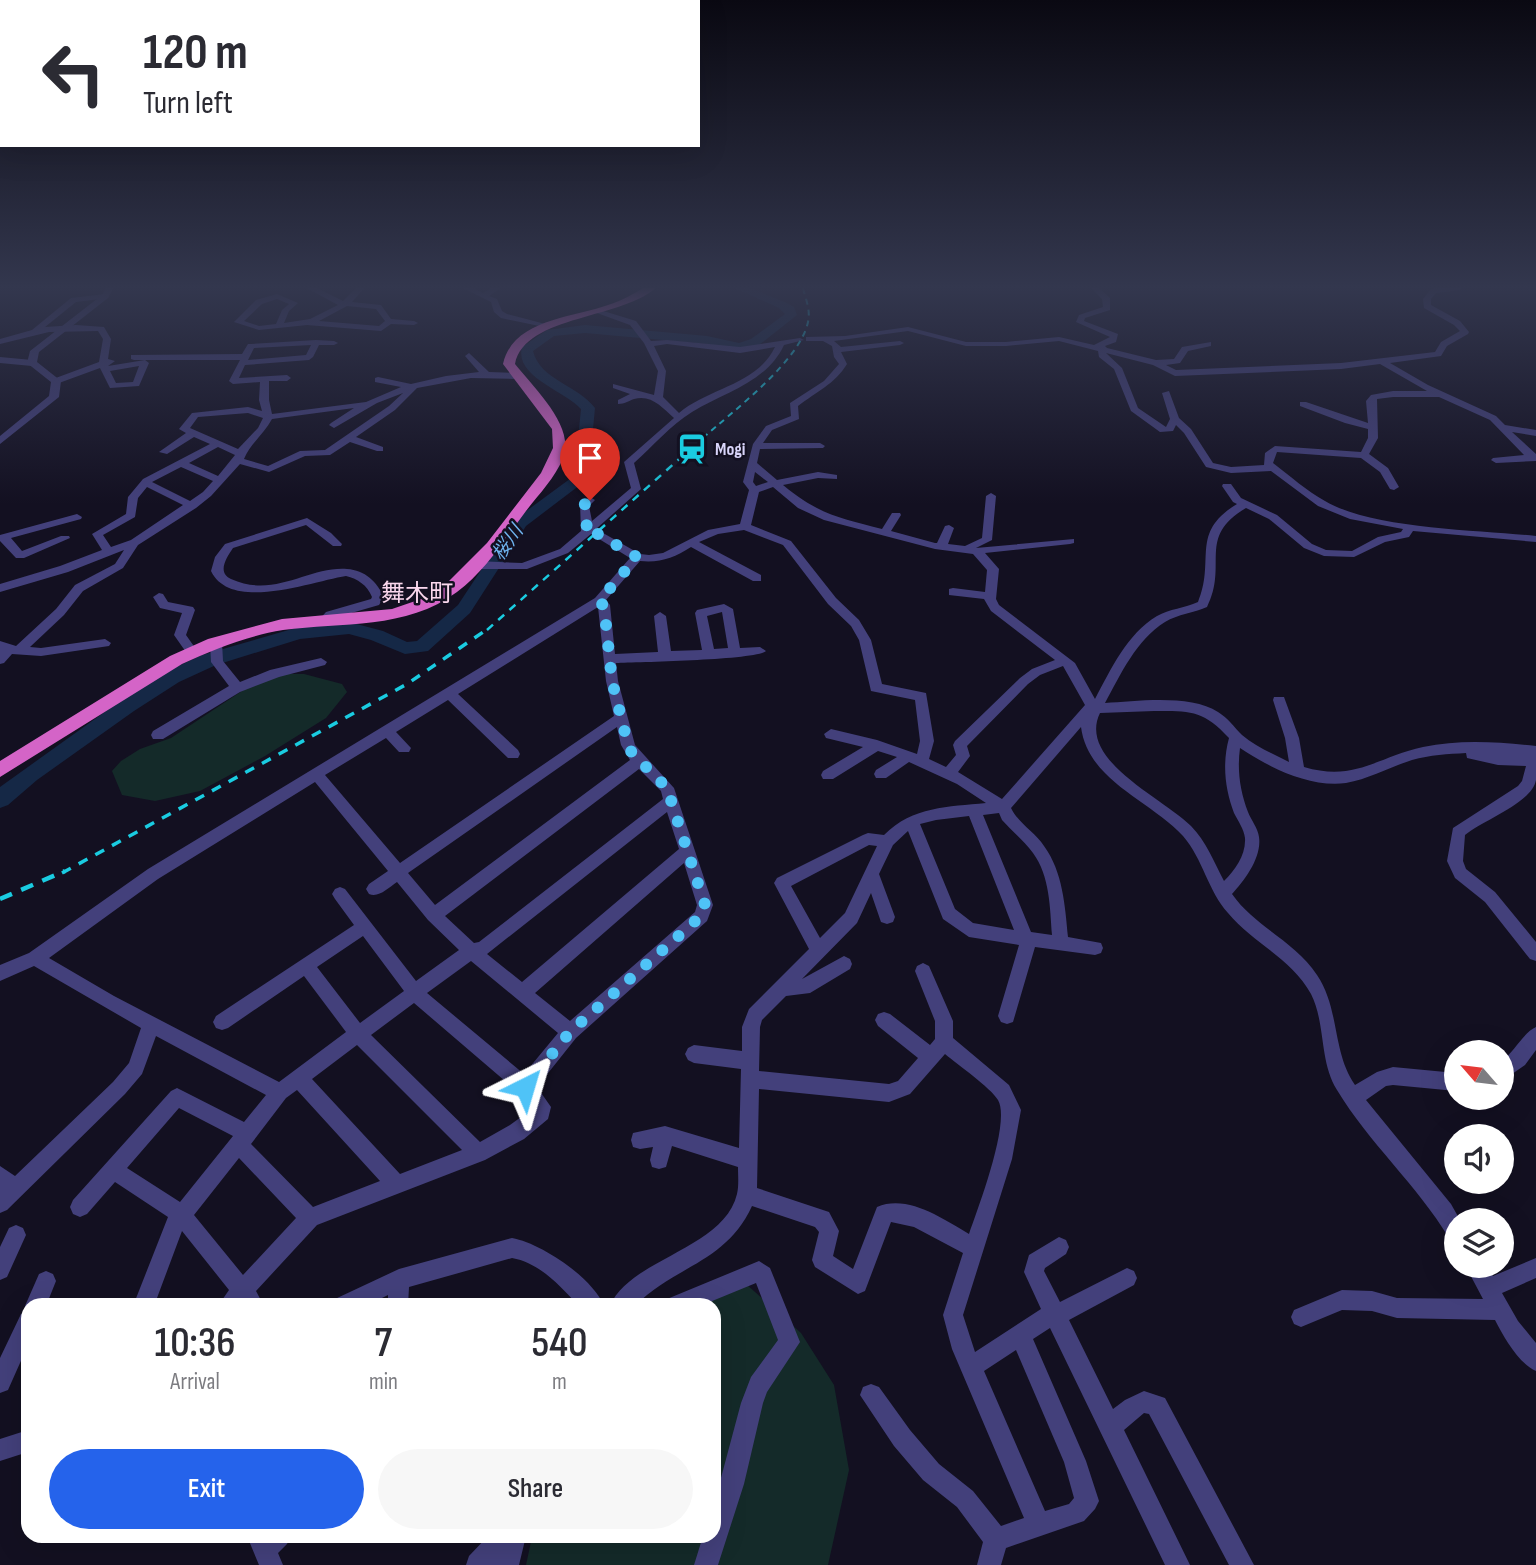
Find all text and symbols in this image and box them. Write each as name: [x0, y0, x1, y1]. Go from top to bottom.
text: 120 m: [143, 24, 248, 83]
icon: left: [28, 28, 119, 119]
text: Turn left: [143, 84, 233, 123]
pin: [560, 428, 620, 500]
station icon: Mogi: [675, 432, 709, 466]
icon: arrive: [571, 439, 609, 477]
place label: Mogi: [715, 439, 745, 460]
water label: 桜川: [488, 519, 529, 565]
district label: 舞木町: [381, 579, 453, 608]
north arrow: [1444, 1040, 1514, 1110]
map controls: [1444, 1040, 1514, 1278]
position arrow: [488, 1050, 562, 1124]
button: sound: [1444, 1124, 1514, 1194]
button: layers: [1444, 1208, 1514, 1278]
text: 10:36: [155, 1318, 235, 1369]
text: 7: [375, 1318, 392, 1369]
text: 540: [531, 1318, 587, 1369]
text: Arrival: [170, 1368, 220, 1396]
text: min: [369, 1368, 398, 1396]
text: m: [552, 1368, 567, 1396]
button: Exit: [49, 1449, 364, 1529]
button: Share: [378, 1449, 693, 1529]

